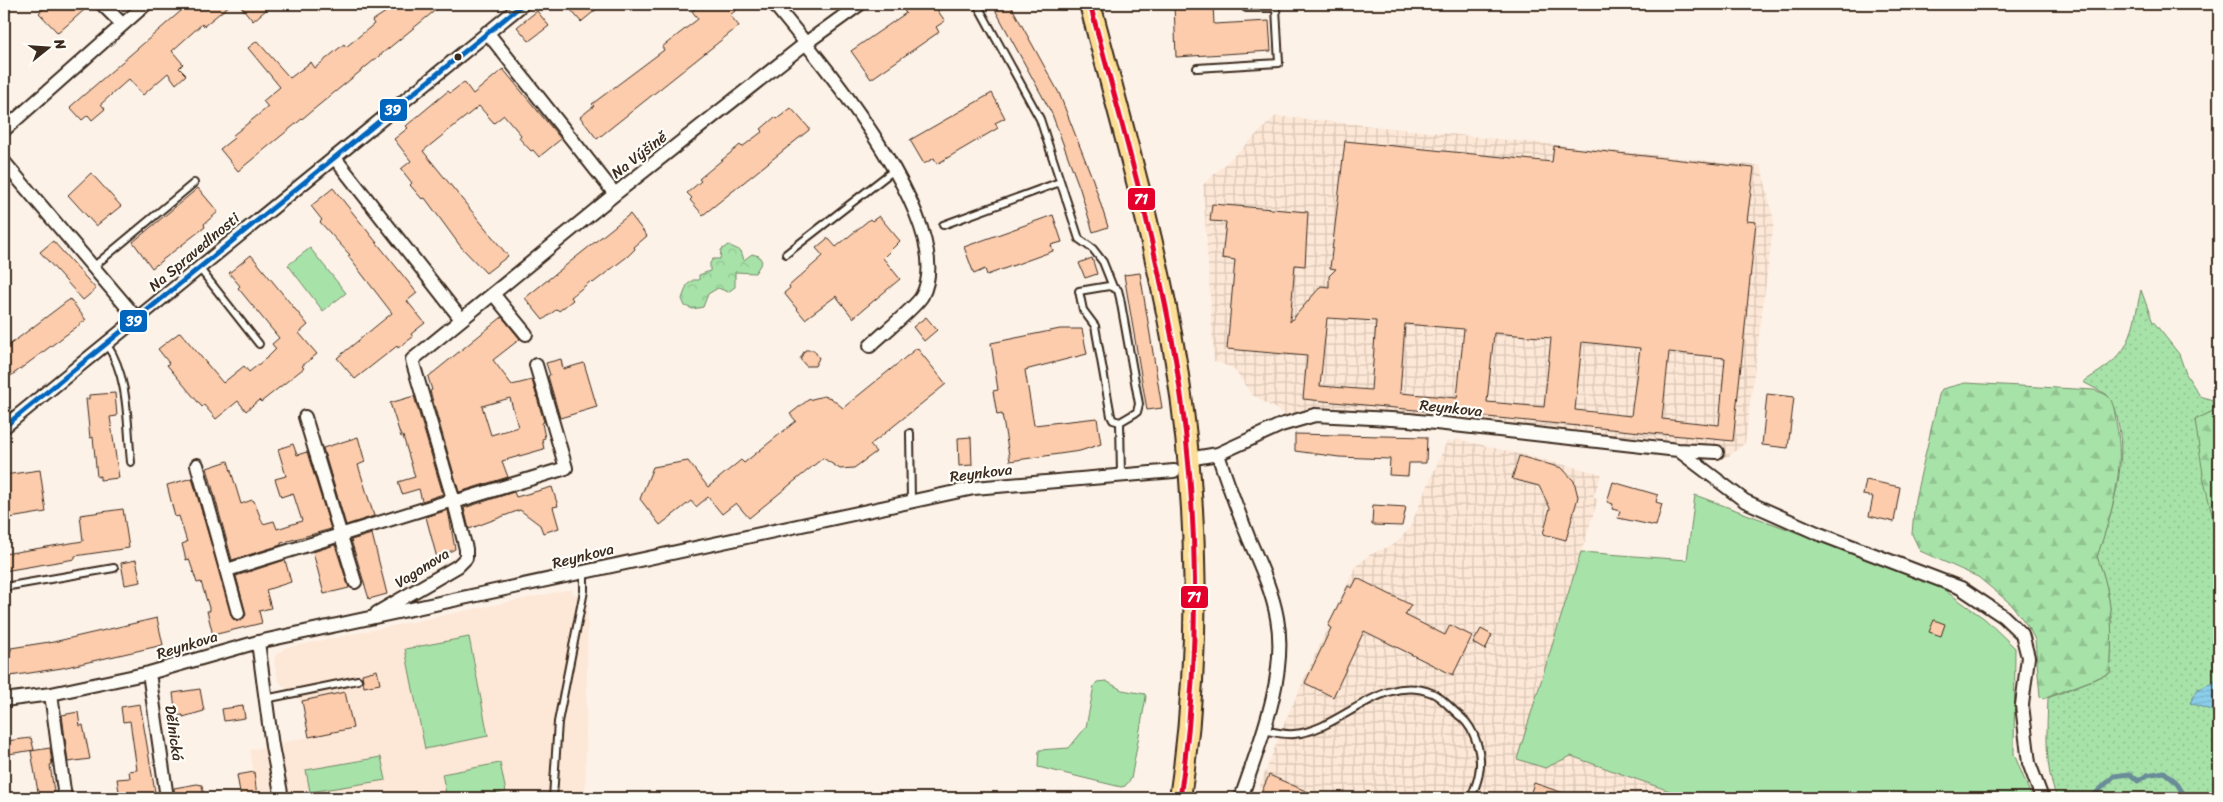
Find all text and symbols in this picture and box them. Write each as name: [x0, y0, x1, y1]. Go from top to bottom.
north arrow: [22, 22, 72, 72]
text: N: [46, 35, 73, 53]
unlabelled marker: [453, 52, 463, 62]
line badge: 39: [379, 98, 408, 122]
text: 39: [384, 98, 402, 123]
street label: Na Výšině: [605, 124, 674, 185]
line badge: 71: [1127, 187, 1156, 211]
text: 71: [1134, 187, 1148, 212]
street label: Na Spravedlnosti: [143, 205, 246, 298]
line badge: 39: [119, 309, 148, 333]
text: 39: [125, 309, 143, 334]
street label: Reynkova: [1418, 392, 1484, 424]
street label: Reynkova: [948, 456, 1014, 490]
street label: Reynkova: [549, 536, 617, 576]
street label: Vagonova: [389, 541, 455, 595]
line badge: 71: [1180, 585, 1209, 609]
text: 71: [1187, 585, 1201, 610]
street label: Reynkova: [153, 623, 221, 667]
street label: Dělnická: [157, 703, 191, 763]

